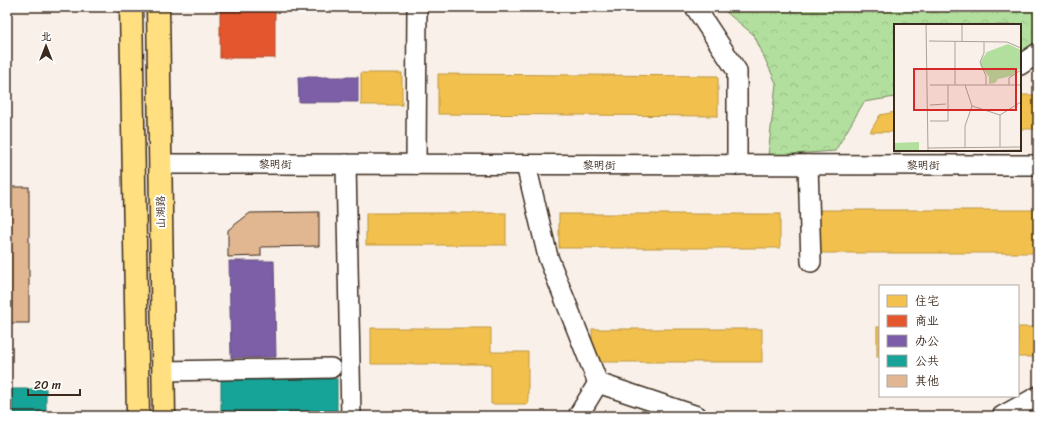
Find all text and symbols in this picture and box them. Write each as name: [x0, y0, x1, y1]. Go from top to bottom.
inset map: [894, 24, 1021, 151]
north arrow: [26, 26, 66, 66]
text: 北: [41, 27, 52, 46]
street label: 黎明街: [259, 155, 292, 174]
street label: 黎明街: [583, 156, 616, 175]
street label: 黎明街: [907, 156, 940, 175]
street label: 山湖路: [151, 195, 171, 229]
legend: [879, 285, 1019, 397]
text: 住宅: [915, 290, 939, 312]
text: 商业: [915, 310, 939, 332]
text: 办公: [915, 330, 939, 352]
text: 公共: [915, 350, 939, 372]
text: 其他: [915, 370, 939, 392]
scale bar: [28, 371, 80, 397]
text: 20 m: [34, 374, 61, 396]

